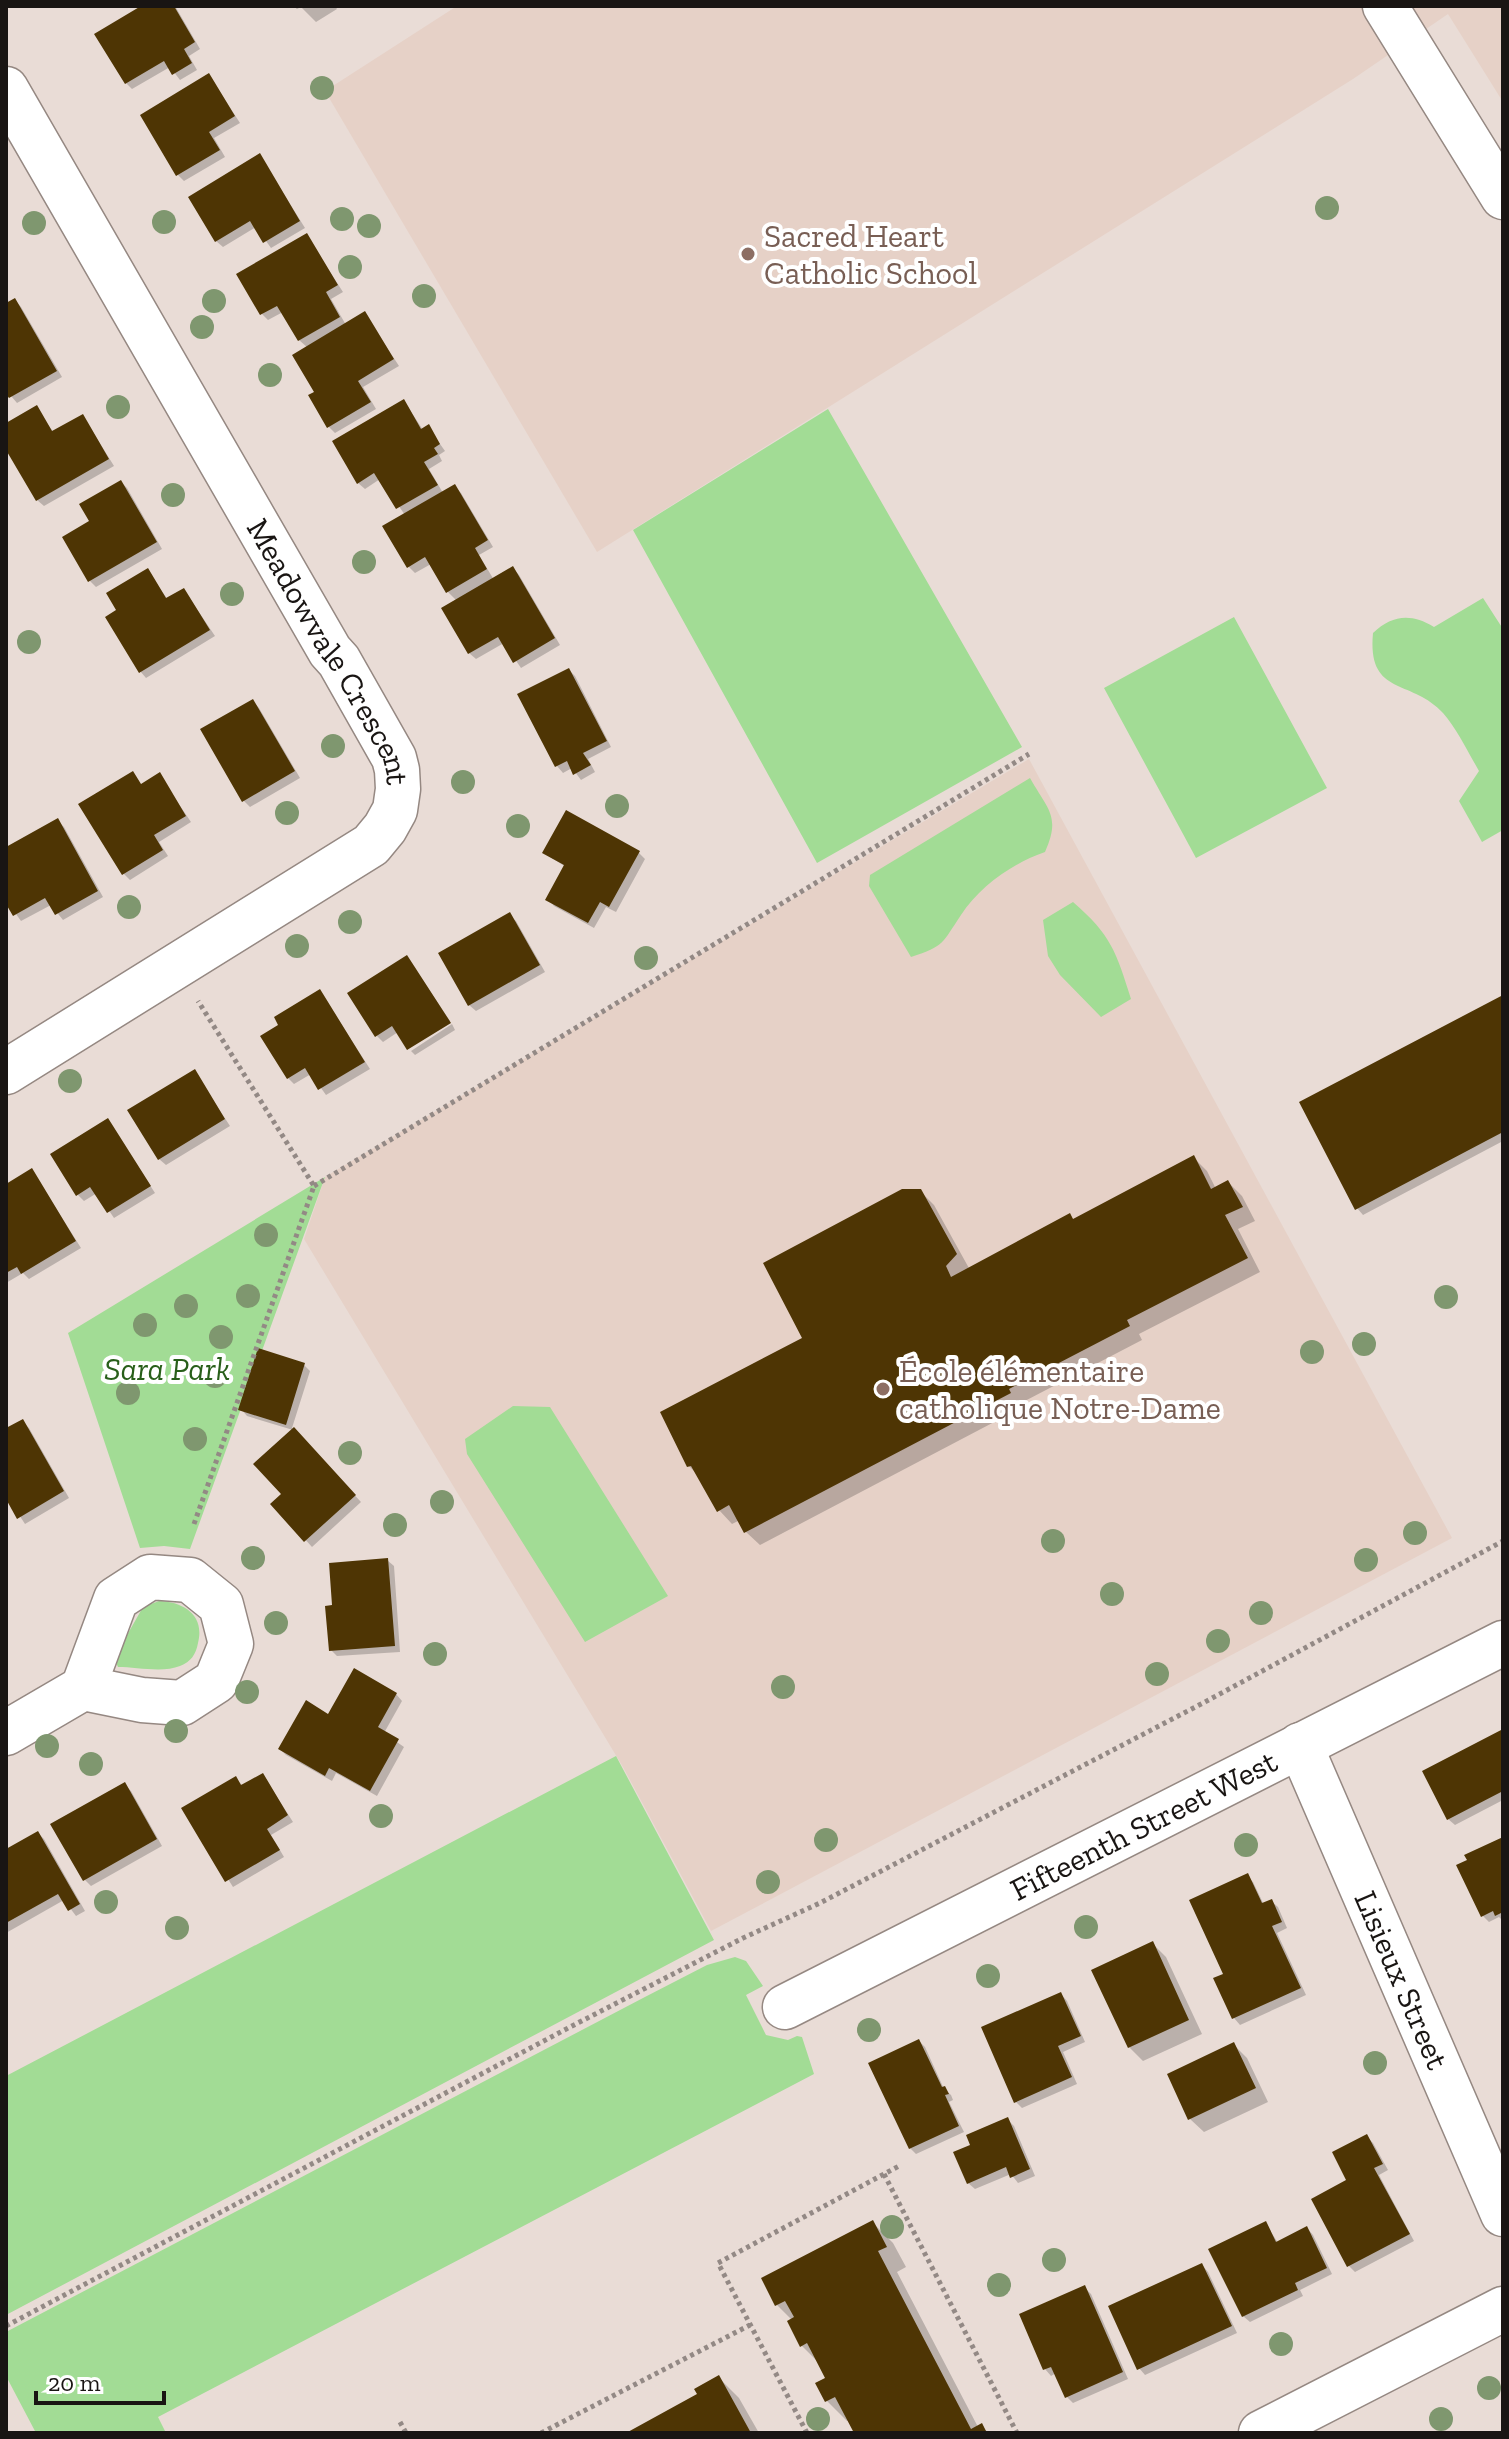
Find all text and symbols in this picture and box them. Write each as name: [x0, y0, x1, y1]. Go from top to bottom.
place label: Sacred Heart Catholic School: [764, 217, 977, 292]
marker: Sacred Heart Catholic School: [739, 245, 757, 263]
street label: Meadowvale Crescent: [239, 512, 417, 786]
park label: Sara Park: [104, 1350, 230, 1388]
place label: École élémentaire catholique Notre-Dame: [899, 1352, 1221, 1427]
marker: École élémentaire catholique Notre-Dame: [874, 1380, 892, 1398]
street label: Fifteenth Street West: [1004, 1742, 1283, 1909]
street label: Lisieux Street: [1346, 1885, 1457, 2075]
scale bar: [36, 2355, 164, 2405]
text: 20 m: [48, 2368, 101, 2397]

